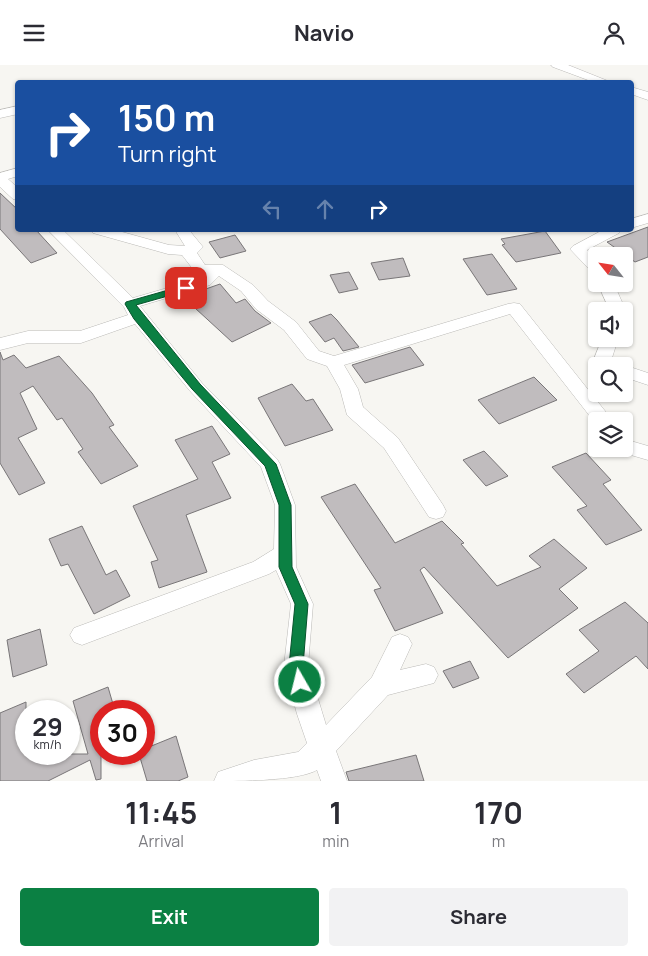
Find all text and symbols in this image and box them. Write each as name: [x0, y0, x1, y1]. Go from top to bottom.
text: Navio: [294, 18, 354, 48]
icon: menu: [20, 19, 48, 47]
icon: person: [600, 19, 628, 47]
text: 150 m: [118, 94, 215, 142]
icon: right: [35, 100, 100, 165]
text: Turn right: [118, 139, 216, 169]
icon: left: [258, 195, 286, 223]
icon: ahead: [311, 195, 339, 223]
icon: right: [364, 195, 392, 223]
north arrow: [588, 247, 632, 293]
map controls: [588, 247, 633, 457]
pin: [165, 267, 207, 309]
icon: arrive: [172, 274, 200, 302]
button: sound: [588, 302, 633, 347]
button: search: [588, 357, 633, 402]
button: layers: [588, 412, 633, 457]
position arrow: [273, 655, 325, 707]
speed limit sign: 30: [90, 700, 155, 765]
text: 29: [32, 709, 63, 744]
text: km/h: [34, 736, 61, 753]
text: 11:45: [125, 792, 197, 833]
text: 1: [329, 792, 342, 833]
text: 170: [474, 792, 523, 833]
text: Arrival: [138, 830, 184, 852]
text: min: [322, 830, 349, 852]
text: m: [492, 830, 505, 852]
button: Exit: [20, 888, 319, 946]
button: Share: [329, 888, 628, 946]

